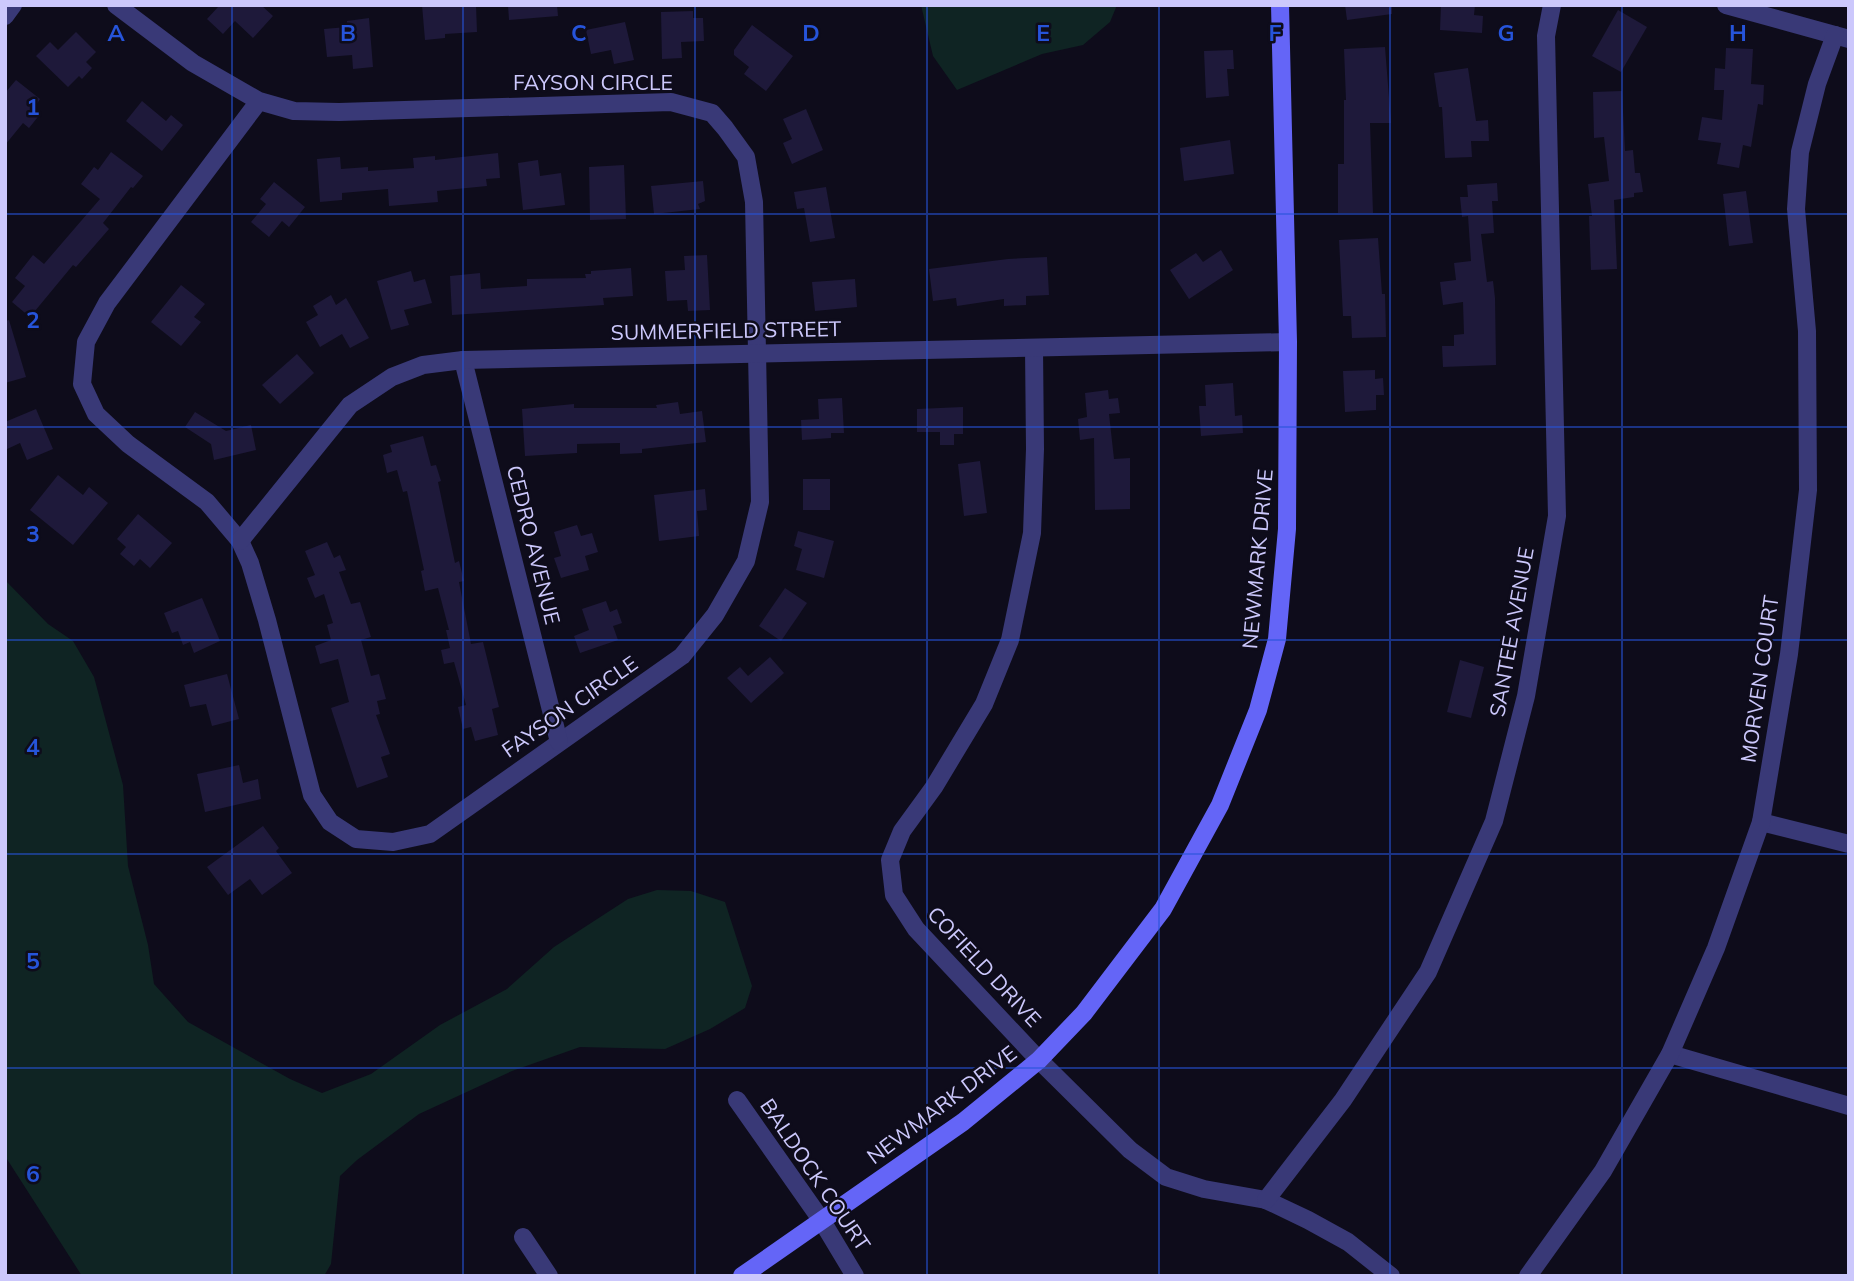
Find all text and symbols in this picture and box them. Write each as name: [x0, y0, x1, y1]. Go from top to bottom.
text: A: [107, 18, 125, 47]
text: B: [340, 18, 356, 47]
text: C: [571, 18, 587, 47]
text: D: [802, 18, 820, 47]
text: E: [1036, 18, 1050, 47]
text: F: [1268, 18, 1282, 47]
text: G: [1497, 18, 1515, 47]
text: H: [1729, 18, 1747, 47]
street label: FAYSON CIRCLE: [513, 69, 673, 95]
text: 1: [26, 92, 40, 121]
text: 2: [26, 305, 40, 334]
street label: SUMMERFIELD STREET: [610, 315, 842, 345]
street label: CEDRO AVENUE: [502, 462, 566, 627]
street label: NEWMARK DRIVE: [1236, 468, 1278, 650]
text: 3: [26, 519, 40, 548]
street label: SANTEE AVENUE: [1483, 545, 1539, 719]
street label: MORVEN COURT: [1734, 593, 1784, 764]
street label: FAYSON CIRCLE: [497, 650, 642, 763]
text: 4: [26, 732, 40, 761]
street label: COFIELD DRIVE: [922, 901, 1047, 1032]
text: 5: [26, 946, 40, 975]
street label: NEWMARK DRIVE: [861, 1039, 1021, 1169]
street label: BALDOCK COURT: [755, 1093, 877, 1256]
text: 6: [26, 1159, 40, 1188]

